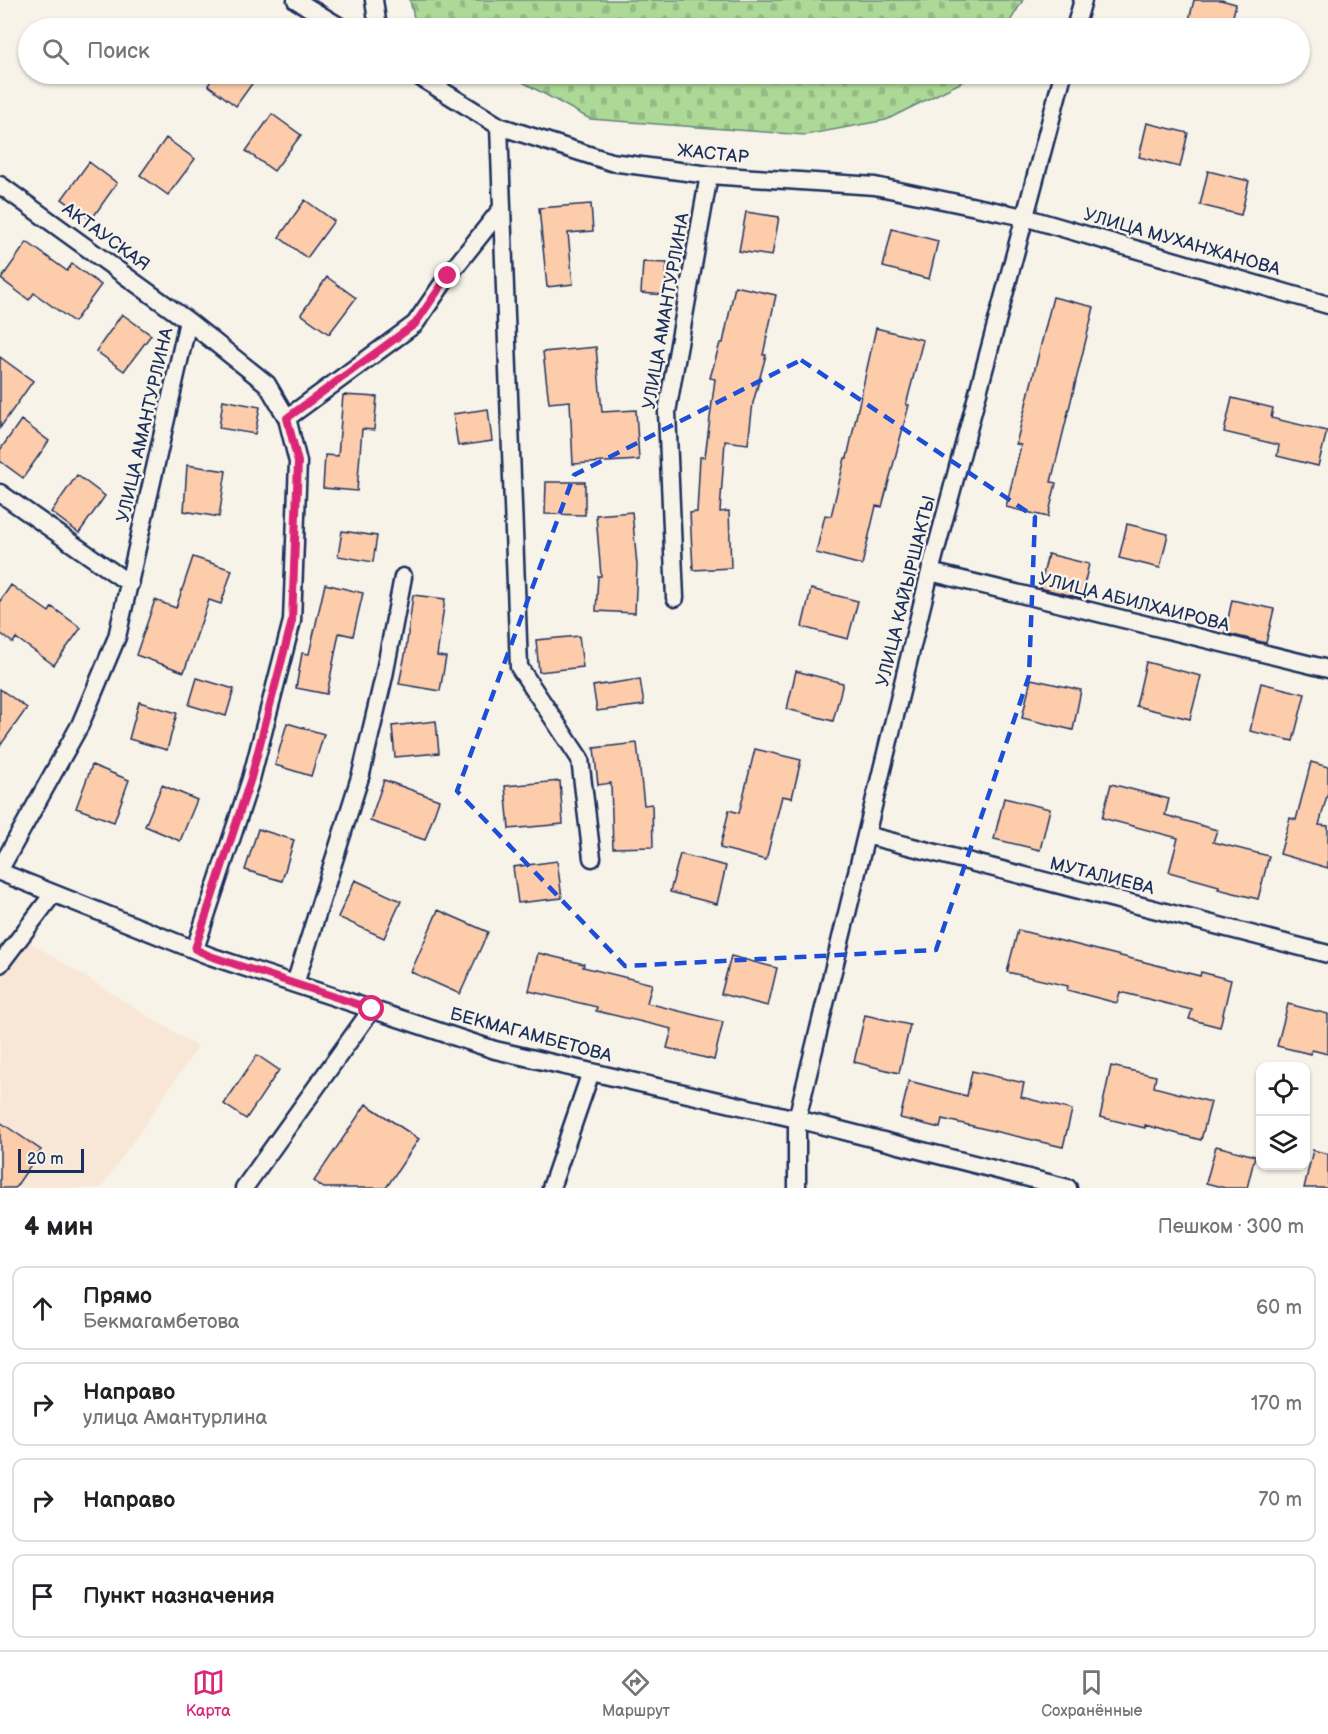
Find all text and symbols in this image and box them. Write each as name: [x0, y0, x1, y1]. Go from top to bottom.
search box: [18, 18, 1310, 84]
icon: search: [39, 35, 72, 68]
text: Поиск: [87, 38, 150, 65]
street label: ЖАСТАР: [676, 140, 750, 168]
street label: АКТАУСКАЯ: [58, 198, 154, 276]
street label: УЛИЦА МУХАНЖАНОВА: [1081, 204, 1283, 280]
street label: УЛИЦА АМАНТУРЛИНА: [638, 211, 694, 411]
route end: [434, 262, 460, 288]
street label: УЛИЦА АМАНТУРЛИНА: [112, 326, 178, 524]
street label: УЛИЦА КАЙЫРШАКТЫ: [872, 493, 940, 689]
street label: УЛИЦА АБИЛХАИРОВА: [1036, 568, 1232, 636]
street label: МУТАЛИЕВА: [1048, 853, 1157, 899]
route start: [358, 995, 384, 1021]
street label: БЕКМАГАМБЕТОВА: [448, 1003, 614, 1067]
map controls: [1256, 1062, 1310, 1170]
button: locate: [1256, 1062, 1310, 1116]
button: layers: [1256, 1116, 1310, 1170]
scale bar: [18, 1146, 84, 1174]
text: 20 m: [27, 1150, 63, 1169]
text: 4 мин: [24, 1212, 93, 1243]
text: Пешком · 300 m: [1158, 1215, 1304, 1239]
text: Прямо: [83, 1283, 152, 1310]
icon: ahead: [26, 1292, 59, 1325]
text: 60 m: [1256, 1296, 1302, 1320]
text: Бекмагамбетова: [83, 1310, 240, 1334]
text: Направо: [83, 1379, 175, 1406]
icon: right: [26, 1388, 59, 1421]
text: 170 m: [1251, 1392, 1302, 1416]
text: улица Амантурлина: [83, 1406, 267, 1430]
icon: right: [26, 1484, 59, 1517]
text: Направо: [83, 1487, 175, 1514]
text: 70 m: [1258, 1488, 1302, 1512]
icon: arrive: [26, 1580, 59, 1613]
text: Пункт назначения: [83, 1583, 275, 1610]
tab: Карта: [186, 1666, 231, 1721]
tab: Маршрут: [602, 1666, 670, 1721]
tab: Сохранённые: [1041, 1666, 1142, 1721]

